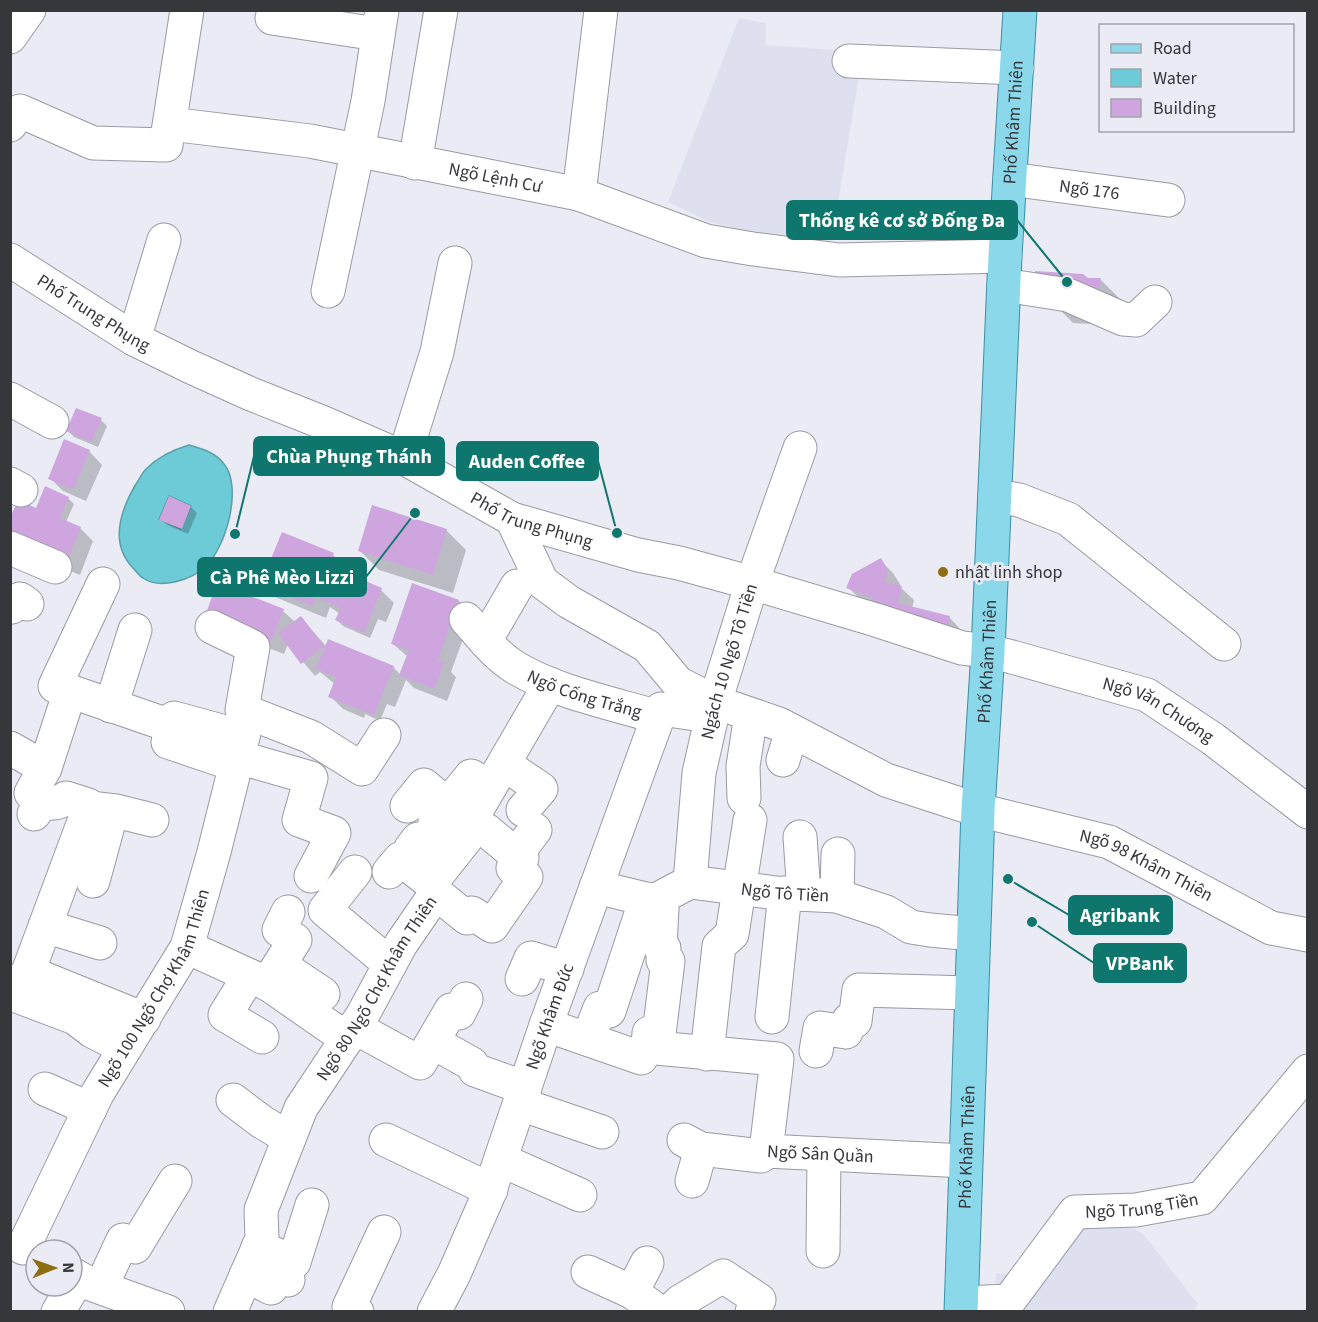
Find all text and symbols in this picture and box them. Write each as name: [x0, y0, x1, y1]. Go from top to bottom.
legend: [1099, 24, 1294, 132]
text: Road: [1153, 36, 1192, 61]
street label: Phố Khâm Thiên: [997, 60, 1030, 185]
text: Water: [1153, 66, 1197, 91]
text: Building: [1153, 96, 1216, 121]
street label: Ngõ Lệnh Cư: [447, 157, 545, 200]
street label: Ngõ 176: [1057, 174, 1121, 206]
callout: Thống kê cơ sở Đống Đa: [787, 201, 1017, 239]
text: Thống kê cơ sở Đống Đa: [799, 207, 1005, 235]
street label: Phố Trung Phụng: [32, 268, 154, 358]
callout: Chùa Phụng Thánh: [254, 437, 444, 475]
callout: Auden Coffee: [457, 442, 598, 480]
text: Chùa Phụng Thánh: [266, 443, 432, 471]
text: Auden Coffee: [468, 448, 585, 476]
street label: Phố Trung Phụng: [466, 486, 596, 554]
callout: Cà Phê Mèo Lizzi: [198, 558, 366, 596]
place label: nhật linh shop: [955, 560, 1062, 585]
text: Cà Phê Mèo Lizzi: [210, 564, 354, 592]
marker: nhật linh shop: [936, 565, 950, 579]
street label: Ngách 10 Ngõ Tô Tiền: [695, 581, 764, 742]
street label: Phố Khâm Thiên: [971, 599, 1003, 724]
street label: Ngõ Cống Trắng: [523, 664, 645, 725]
street label: Ngõ Văn Chương: [1100, 671, 1219, 749]
street label: Ngõ 98 Khâm Thiên: [1077, 823, 1217, 908]
street label: Ngõ Tô Tiền: [739, 877, 830, 909]
street label: Ngõ 100 Ngõ Chợ Khâm Thiên: [92, 886, 216, 1092]
street label: Ngõ 80 Ngõ Chợ Khâm Thiên: [310, 891, 443, 1086]
callout: Agribank: [1069, 896, 1172, 934]
text: Agribank: [1079, 902, 1160, 930]
callout: VPBank: [1094, 944, 1186, 982]
text: VPBank: [1105, 950, 1174, 978]
street label: Ngõ Khâm Đức: [520, 960, 580, 1073]
street label: Phố Khâm Thiên: [952, 1085, 982, 1209]
street label: Ngõ Sân Quần: [767, 1139, 874, 1169]
street label: Ngõ Trung Tiền: [1085, 1187, 1201, 1225]
north arrow: [24, 1238, 84, 1298]
text: N: [57, 1262, 79, 1273]

